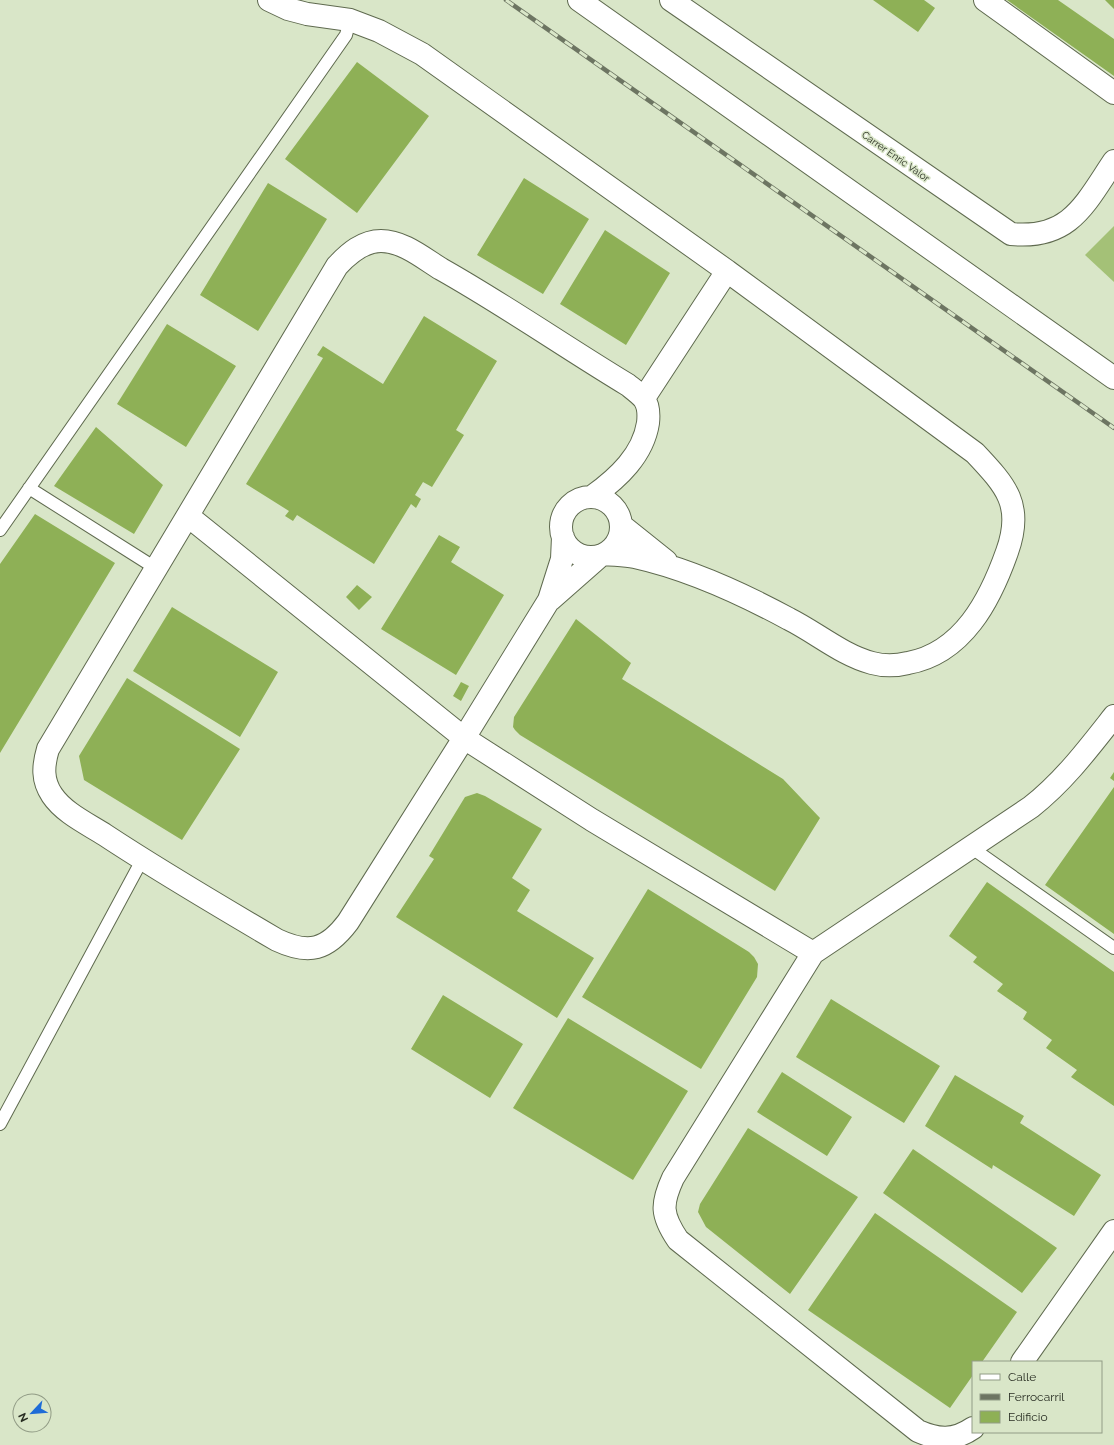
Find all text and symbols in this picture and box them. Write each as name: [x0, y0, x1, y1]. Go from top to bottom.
street label: Carrer Enric Valor: [860, 129, 932, 184]
legend: [972, 1361, 1102, 1433]
text: Calle: [1008, 1370, 1036, 1384]
text: Ferrocarril: [1008, 1390, 1065, 1404]
north arrow: [12, 1393, 52, 1433]
text: Edificio: [1008, 1410, 1048, 1424]
text: N: [16, 1411, 31, 1424]

